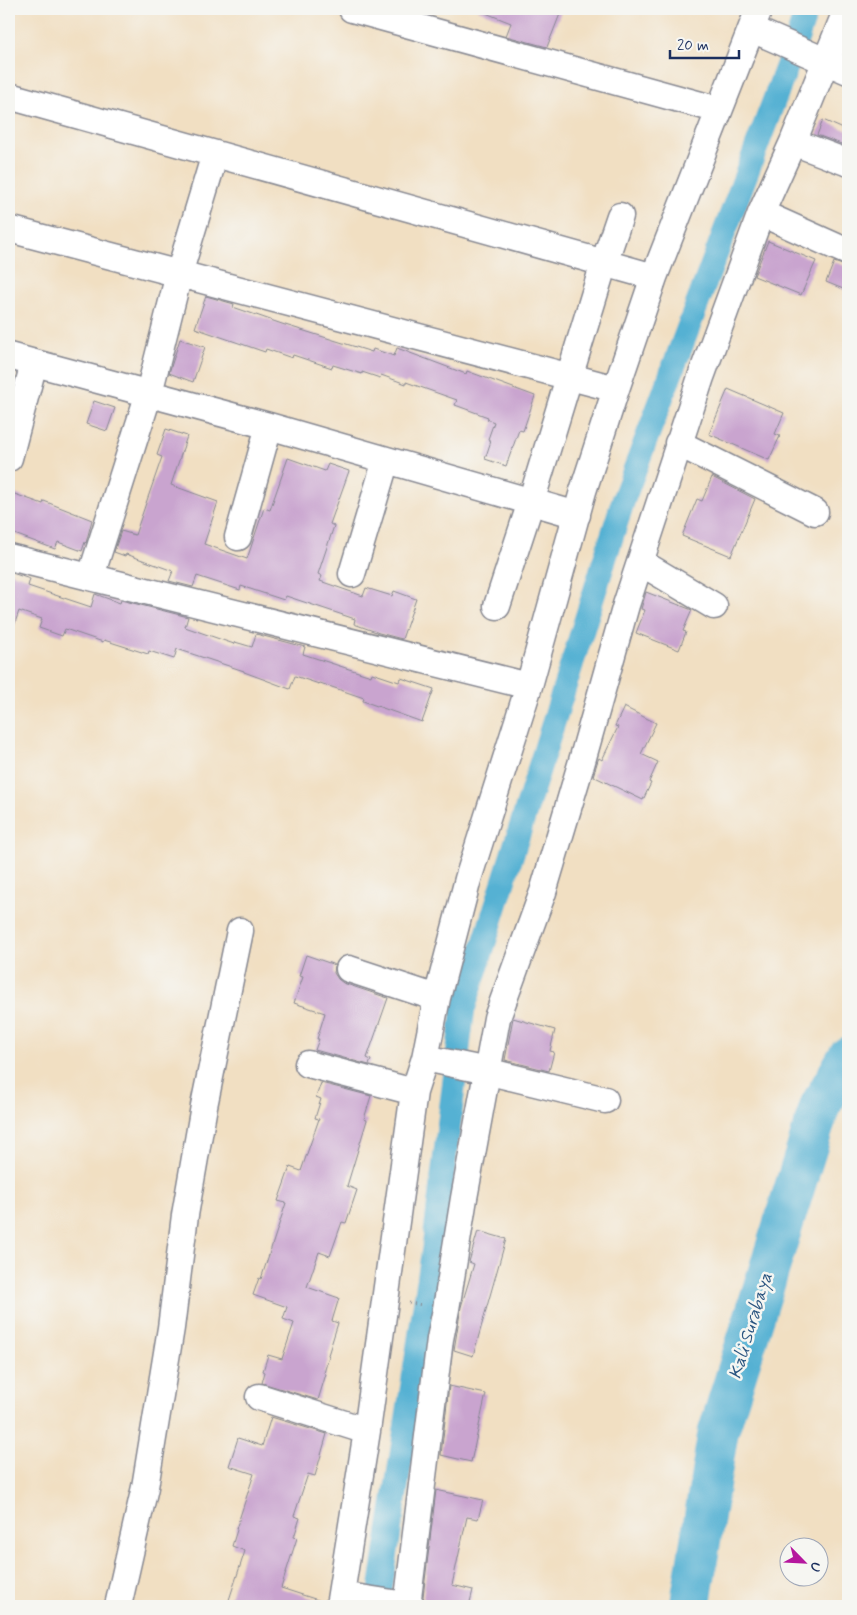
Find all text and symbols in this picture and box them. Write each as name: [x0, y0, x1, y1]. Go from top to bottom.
scale bar: [670, 28, 738, 60]
text: 20 m: [677, 36, 709, 56]
water label: Kali Surabaya: [723, 1270, 779, 1382]
north arrow: [780, 1538, 830, 1588]
text: U: [805, 1559, 825, 1575]

